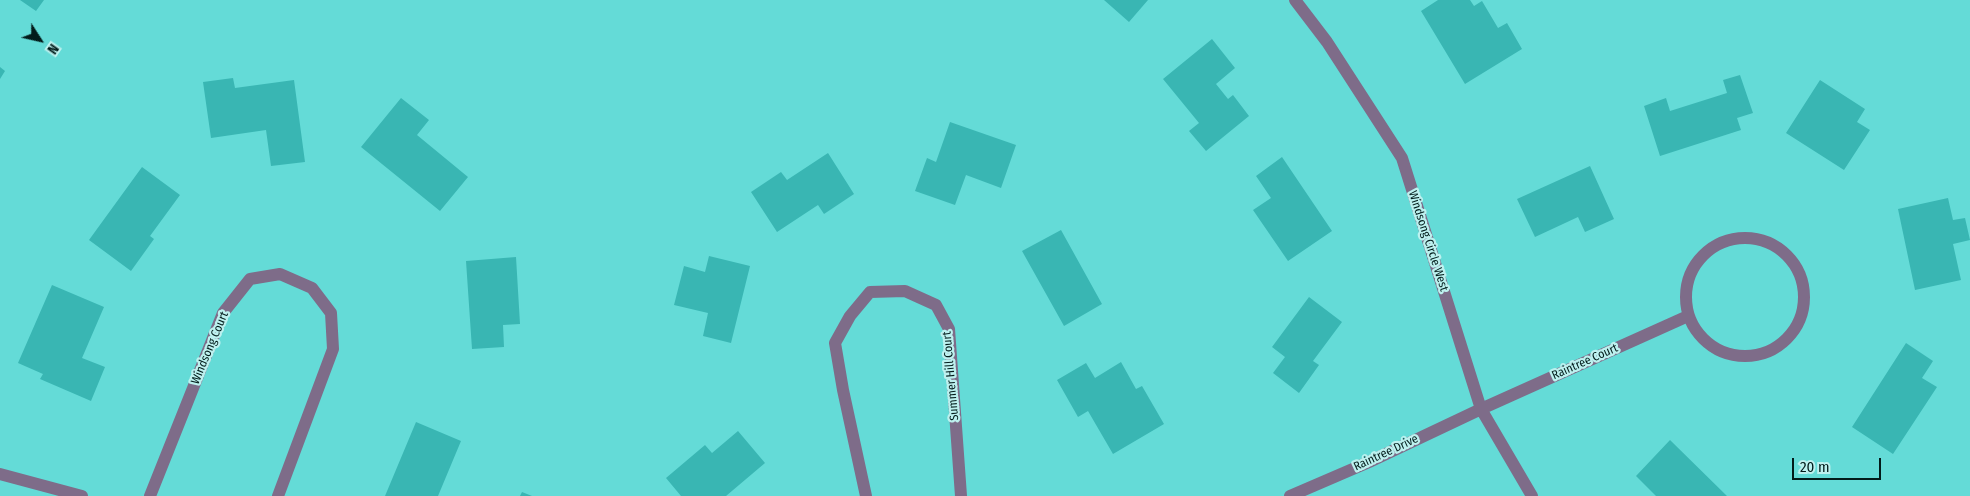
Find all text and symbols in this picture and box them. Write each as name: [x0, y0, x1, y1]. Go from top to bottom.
north arrow: [15, 15, 65, 65]
text: N: [43, 41, 62, 57]
street label: Windsong Circle West: [1405, 189, 1451, 293]
street label: Windsong Court: [188, 309, 232, 387]
street label: Summer Hill Court: [940, 331, 962, 421]
street label: Raintree Court: [1550, 341, 1620, 383]
street label: Raintree Drive: [1351, 432, 1421, 474]
scale bar: [1795, 448, 1884, 480]
text: 20 m: [1800, 458, 1830, 476]

